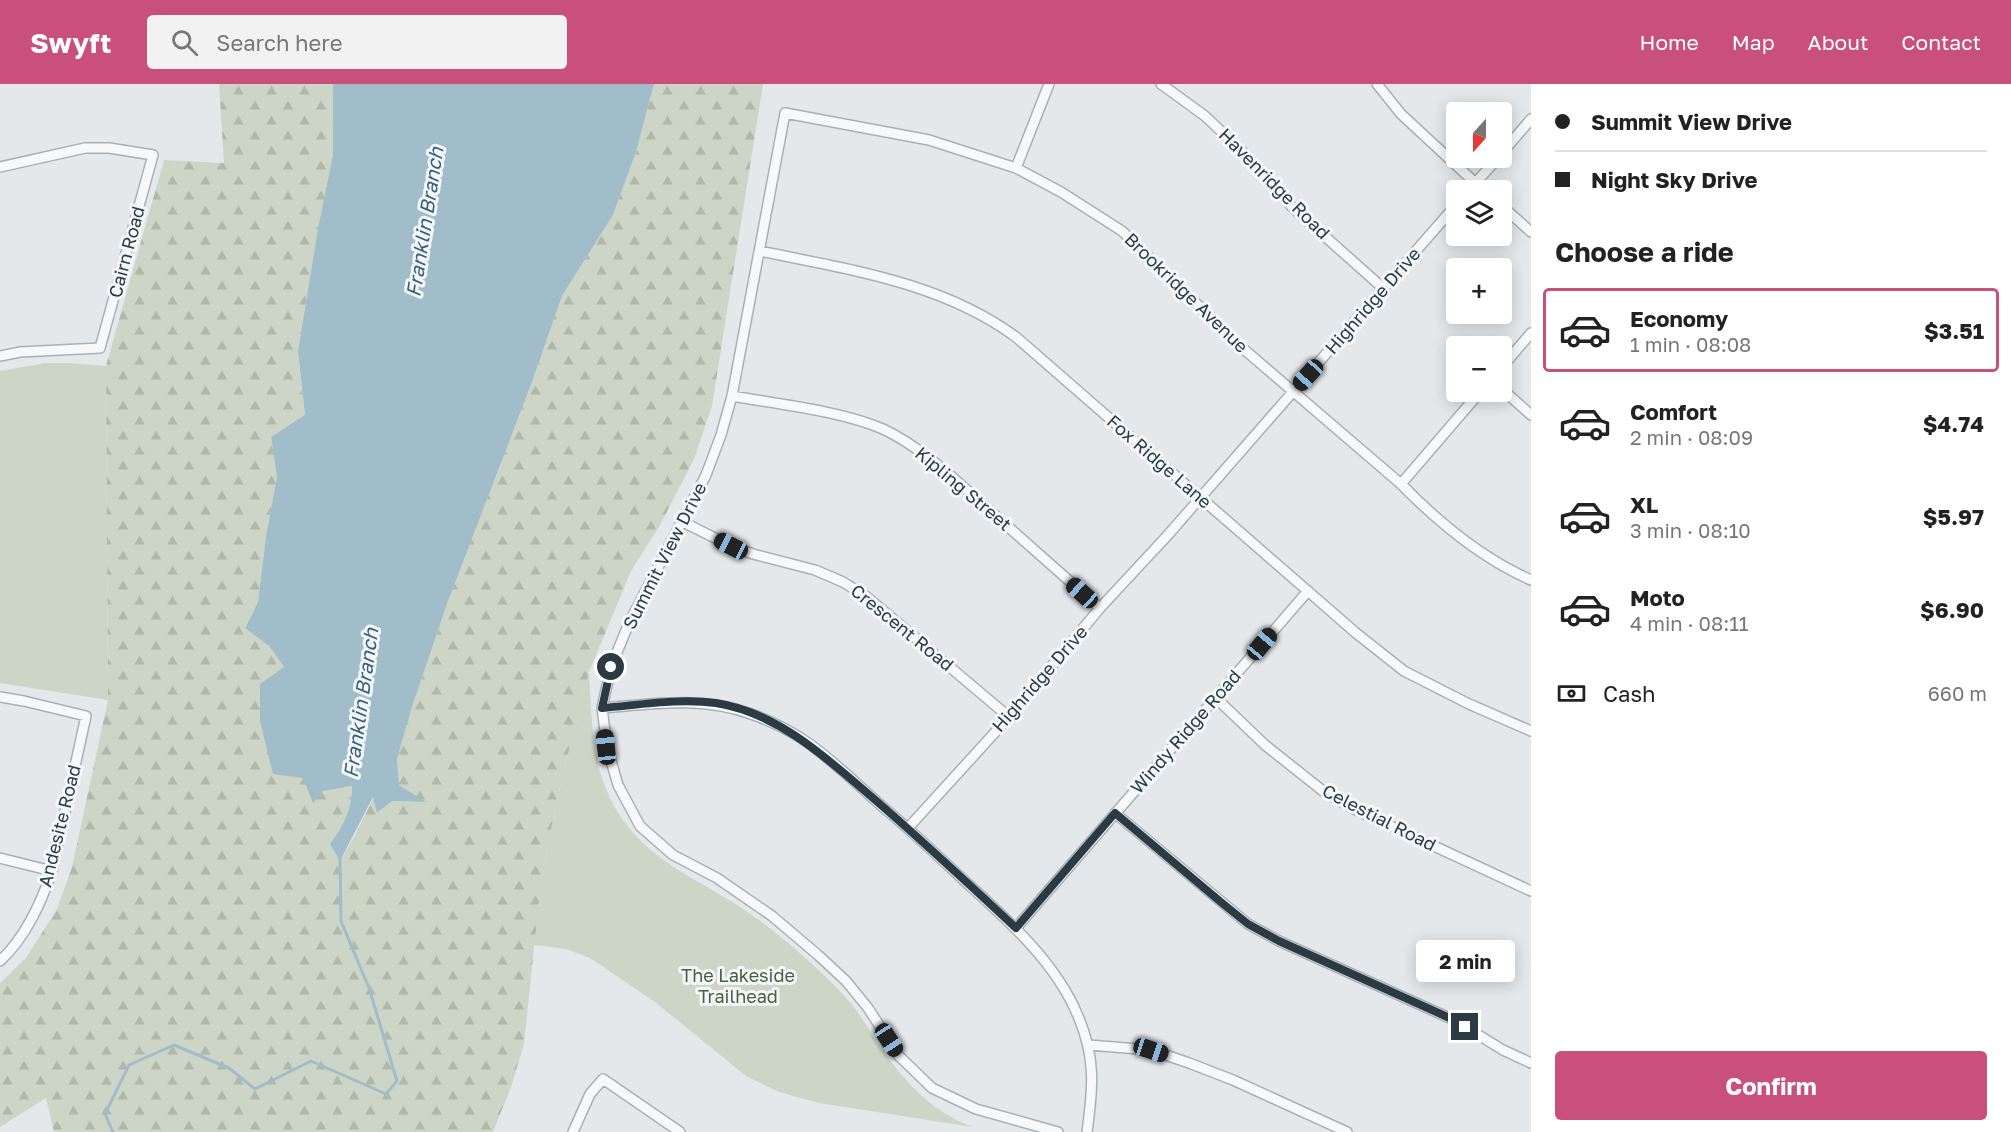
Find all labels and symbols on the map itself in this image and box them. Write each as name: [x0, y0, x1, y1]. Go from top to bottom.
north arrow: [1446, 102, 1512, 168]
street label: Havenridge Road: [1215, 123, 1335, 243]
water label: Franklin Branch: [400, 145, 448, 298]
street label: Cairn Road: [103, 204, 149, 300]
street label: Brookridge Avenue: [1120, 228, 1253, 357]
street label: Highridge Drive: [1320, 242, 1425, 358]
car: [1289, 356, 1327, 394]
street label: Fox Ridge Lane: [1103, 410, 1217, 513]
street label: Kipling Street: [911, 442, 1016, 535]
street label: Summit View Drive: [618, 479, 711, 633]
car: [711, 530, 751, 562]
car: [1063, 574, 1101, 612]
street label: Crescent Road: [847, 579, 959, 675]
street label: Highridge Drive: [987, 620, 1092, 736]
car: [1244, 624, 1280, 664]
water label: Franklin Branch: [338, 626, 383, 779]
route start: [597, 653, 624, 680]
street label: Windy Ridge Road: [1125, 665, 1245, 798]
car: [595, 728, 617, 766]
street label: Andesite Road: [33, 762, 85, 889]
street label: Celestial Road: [1319, 779, 1440, 855]
callout: 2 min: [1416, 940, 1514, 982]
park label: The Lakeside Trailhead: [681, 964, 795, 1007]
route end: [1451, 1013, 1478, 1040]
car: [872, 1020, 906, 1060]
car: [1131, 1036, 1171, 1064]

